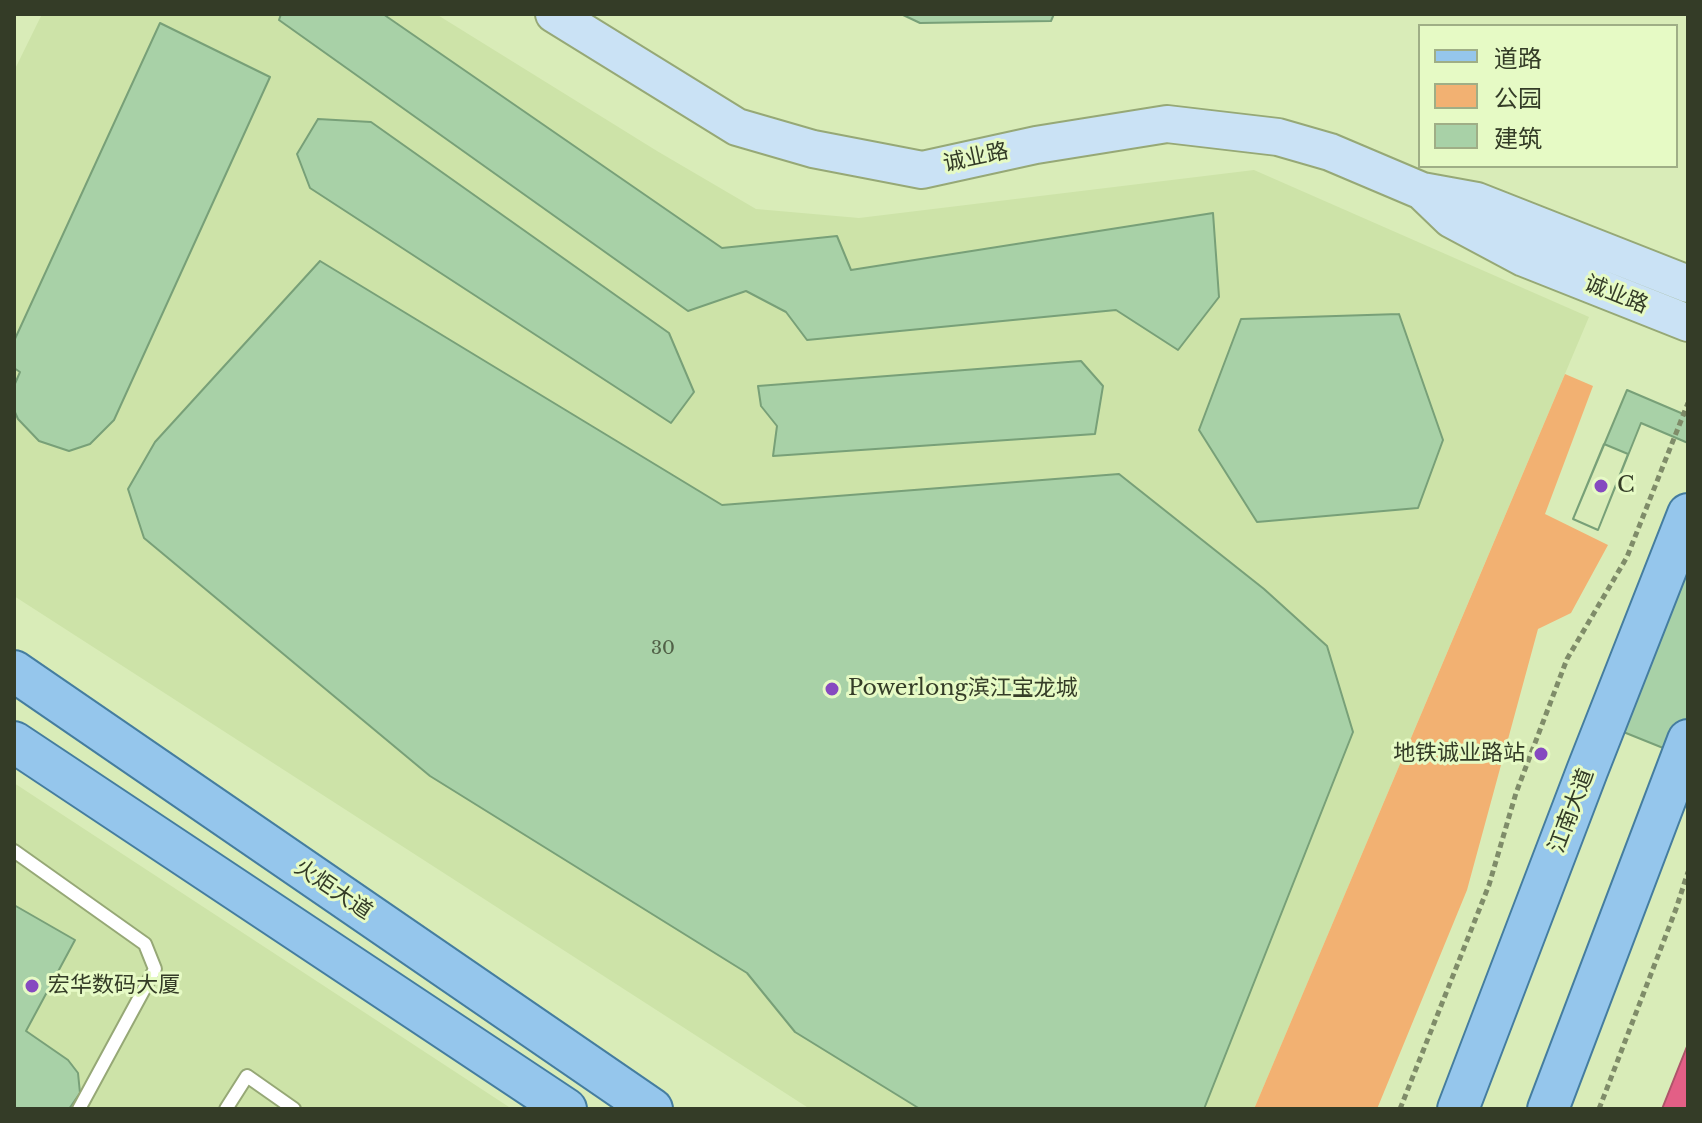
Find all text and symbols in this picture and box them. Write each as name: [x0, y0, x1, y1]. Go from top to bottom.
legend: [1418, 24, 1678, 168]
text: 道路: [1494, 44, 1542, 73]
text: 公园: [1494, 84, 1542, 113]
text: 建筑: [1494, 124, 1542, 153]
street label: 诚业路: [941, 138, 1011, 178]
street label: 诚业路: [1580, 270, 1652, 320]
place label: C: [1617, 473, 1635, 499]
marker: C: [1592, 477, 1610, 495]
house number: 30: [651, 638, 675, 660]
place label: Powerlong滨江宝龙城: [848, 676, 1078, 702]
marker: Powerlong滨江宝龙城: [823, 680, 841, 698]
place label: 地铁诚业路站: [1393, 741, 1525, 767]
marker: 地铁诚业路站: [1532, 745, 1550, 763]
street label: 江南大道: [1544, 765, 1600, 857]
street label: 火炬大道: [289, 854, 377, 926]
place label: 宏华数码大厦: [48, 973, 180, 999]
marker: 宏华数码大厦: [23, 977, 41, 995]

